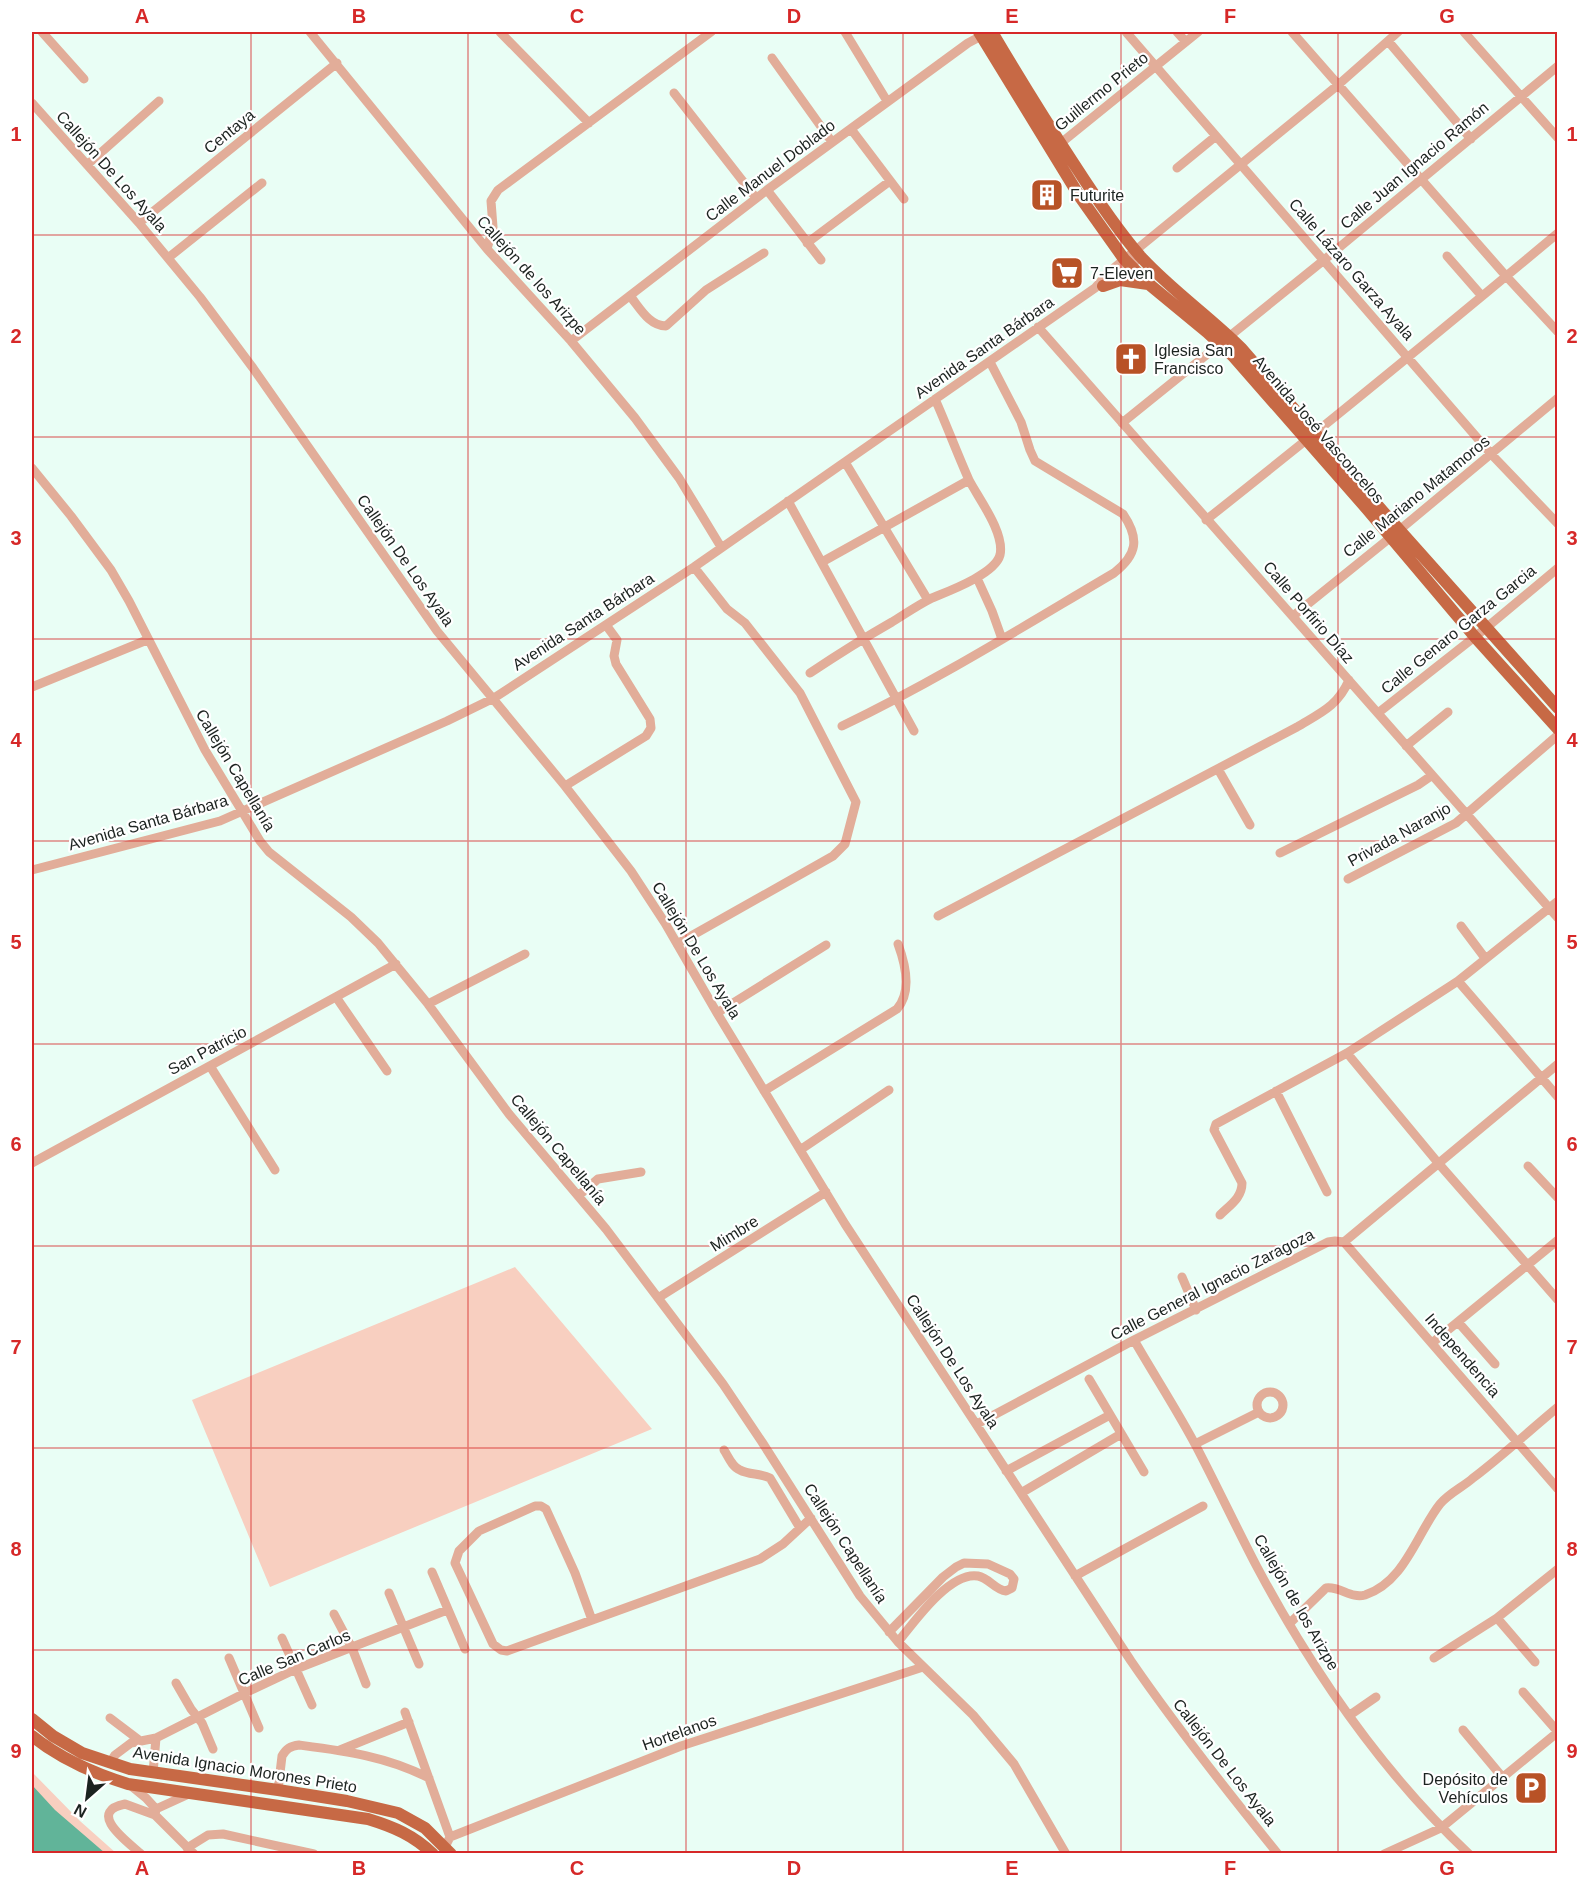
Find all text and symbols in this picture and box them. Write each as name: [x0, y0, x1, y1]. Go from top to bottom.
text: A: [135, 5, 149, 27]
text: B: [352, 5, 366, 27]
text: C: [570, 5, 584, 27]
text: D: [787, 5, 801, 27]
text: E: [1005, 5, 1019, 27]
text: F: [1224, 5, 1236, 27]
text: G: [1439, 5, 1455, 27]
street label: Guillermo Prieto: [1051, 49, 1151, 134]
street label: Calle Juan Ignacio Ramón: [1337, 99, 1492, 232]
street label: Centaya: [201, 106, 258, 157]
street label: Callejón De Los Ayala: [53, 108, 170, 235]
street label: Calle Manuel Doblado: [702, 116, 838, 225]
text: 1: [10, 123, 22, 145]
text: 1: [1566, 123, 1578, 145]
building icon: Futurite: [1029, 177, 1065, 213]
place label: Futurite: [1070, 187, 1124, 204]
street label: Calle Lázaro Garza Ayala: [1286, 195, 1418, 343]
street label: Callejón de los Arizpe: [474, 212, 589, 338]
supermarket icon: 7-Eleven: [1049, 255, 1085, 291]
place label: 7-Eleven: [1090, 265, 1153, 282]
street label: Avenida Santa Bárbara: [912, 293, 1057, 402]
text: 2: [10, 325, 22, 347]
text: 2: [1566, 325, 1578, 347]
church icon: Iglesia San Francisco: [1113, 341, 1149, 377]
place label: Iglesia San Francisco: [1154, 342, 1233, 377]
street label: Avenida José Vasconcelos: [1250, 352, 1387, 507]
street label: Calle Mariano Matamoros: [1340, 432, 1493, 561]
street label: Callejón De Los Ayala: [354, 491, 457, 629]
text: 3: [10, 527, 22, 549]
text: 3: [1566, 527, 1578, 549]
street label: Calle Porfirio Díaz: [1260, 558, 1357, 667]
street label: Calle Genaro Garza Garcia: [1378, 562, 1539, 697]
street label: Avenida Santa Bárbara: [509, 569, 657, 674]
street label: Callejón Capellanía: [193, 706, 279, 834]
text: 4: [10, 729, 22, 751]
text: 4: [1566, 729, 1578, 751]
street label: Avenida Santa Bárbara: [66, 792, 230, 853]
street label: Privada Naranjo: [1345, 799, 1454, 870]
street label: Callejón De Los Ayala: [649, 879, 744, 1022]
text: 5: [10, 931, 22, 953]
text: 5: [1566, 931, 1578, 953]
street label: San Patricio: [165, 1023, 249, 1078]
street label: Callejón Capellanía: [508, 1091, 610, 1208]
text: 6: [10, 1133, 22, 1155]
text: 6: [1566, 1133, 1578, 1155]
street label: Mimbre: [707, 1212, 761, 1255]
street label: Calle General Ignacio Zaragoza: [1108, 1226, 1317, 1343]
street label: Callejón De Los Ayala: [903, 1291, 1002, 1432]
street label: Independencia: [1422, 1310, 1504, 1401]
text: 7: [10, 1336, 22, 1358]
text: 7: [1566, 1336, 1578, 1358]
street label: Callejón Capellanía: [801, 1480, 891, 1606]
street label: Callejón de los Arizpe: [1251, 1531, 1342, 1673]
text: 8: [10, 1538, 22, 1560]
text: 8: [1566, 1538, 1578, 1560]
street label: Calle San Carlos: [236, 1626, 353, 1689]
street label: Callejón De Los Ayala: [1170, 1696, 1279, 1829]
street label: Hortelanos: [640, 1711, 718, 1754]
text: 9: [10, 1740, 22, 1762]
text: 9: [1566, 1740, 1578, 1762]
street label: Avenida Ignacio Morones Prieto: [132, 1743, 358, 1796]
north arrow: [57, 1768, 117, 1828]
parking icon: Depósito de Vehículos: [1513, 1770, 1549, 1806]
place label: Depósito de Vehículos: [1423, 1771, 1508, 1806]
text: N: [71, 1801, 89, 1821]
text: A: [135, 1857, 149, 1879]
text: B: [352, 1857, 366, 1879]
text: C: [570, 1857, 584, 1879]
text: D: [787, 1857, 801, 1879]
text: E: [1005, 1857, 1019, 1879]
text: F: [1224, 1857, 1236, 1879]
text: G: [1439, 1857, 1455, 1879]

